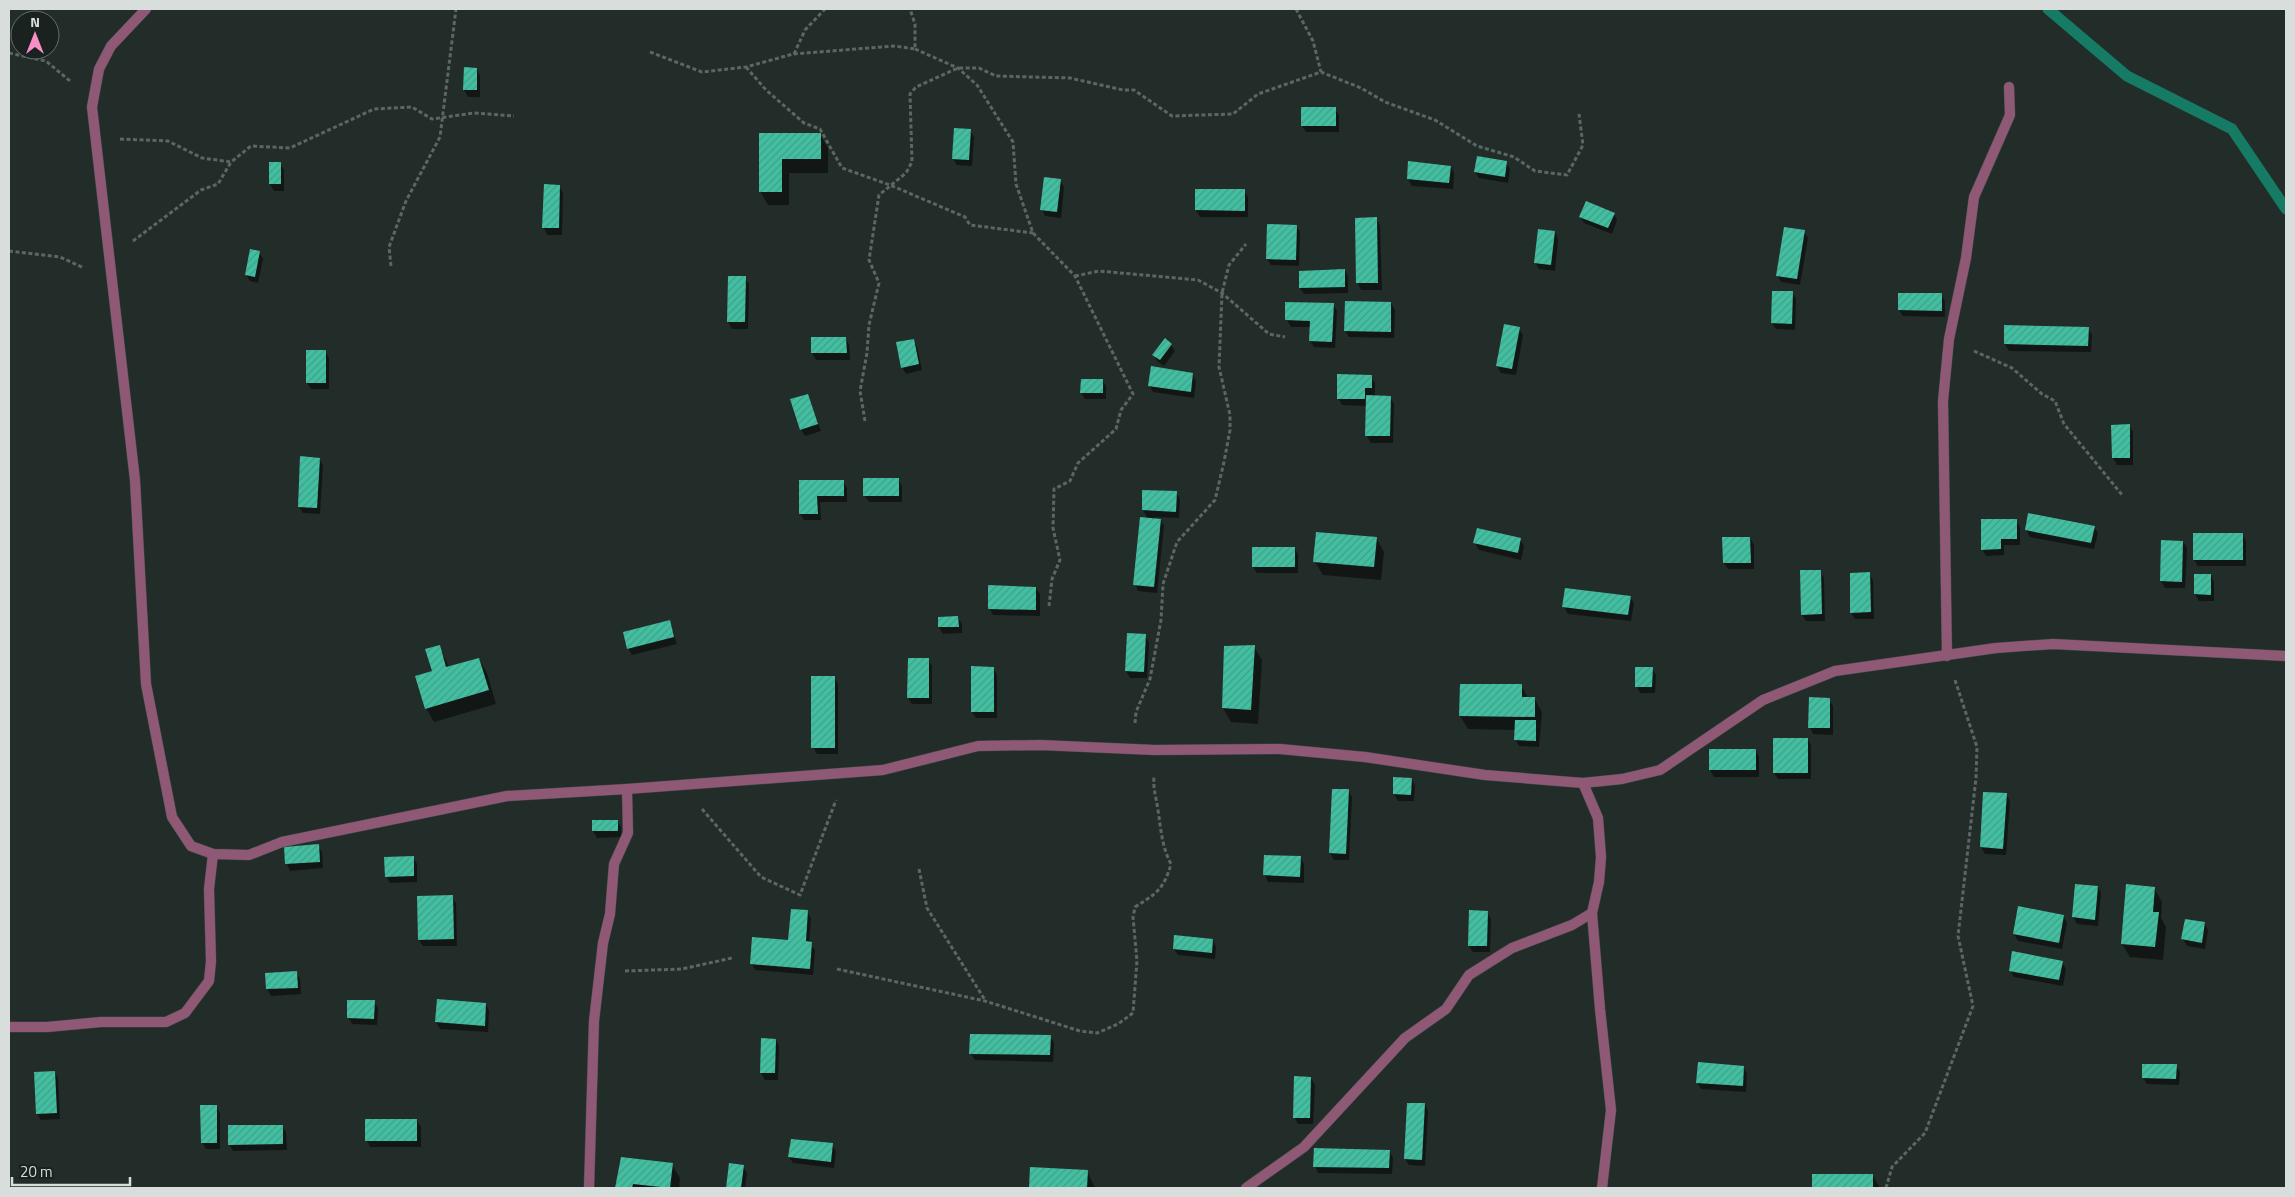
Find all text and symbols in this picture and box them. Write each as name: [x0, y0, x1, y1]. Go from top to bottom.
north arrow: [10, 10, 60, 60]
text: N: [30, 11, 40, 32]
scale bar: [12, 1154, 130, 1186]
text: 20 m: [20, 1160, 53, 1183]

